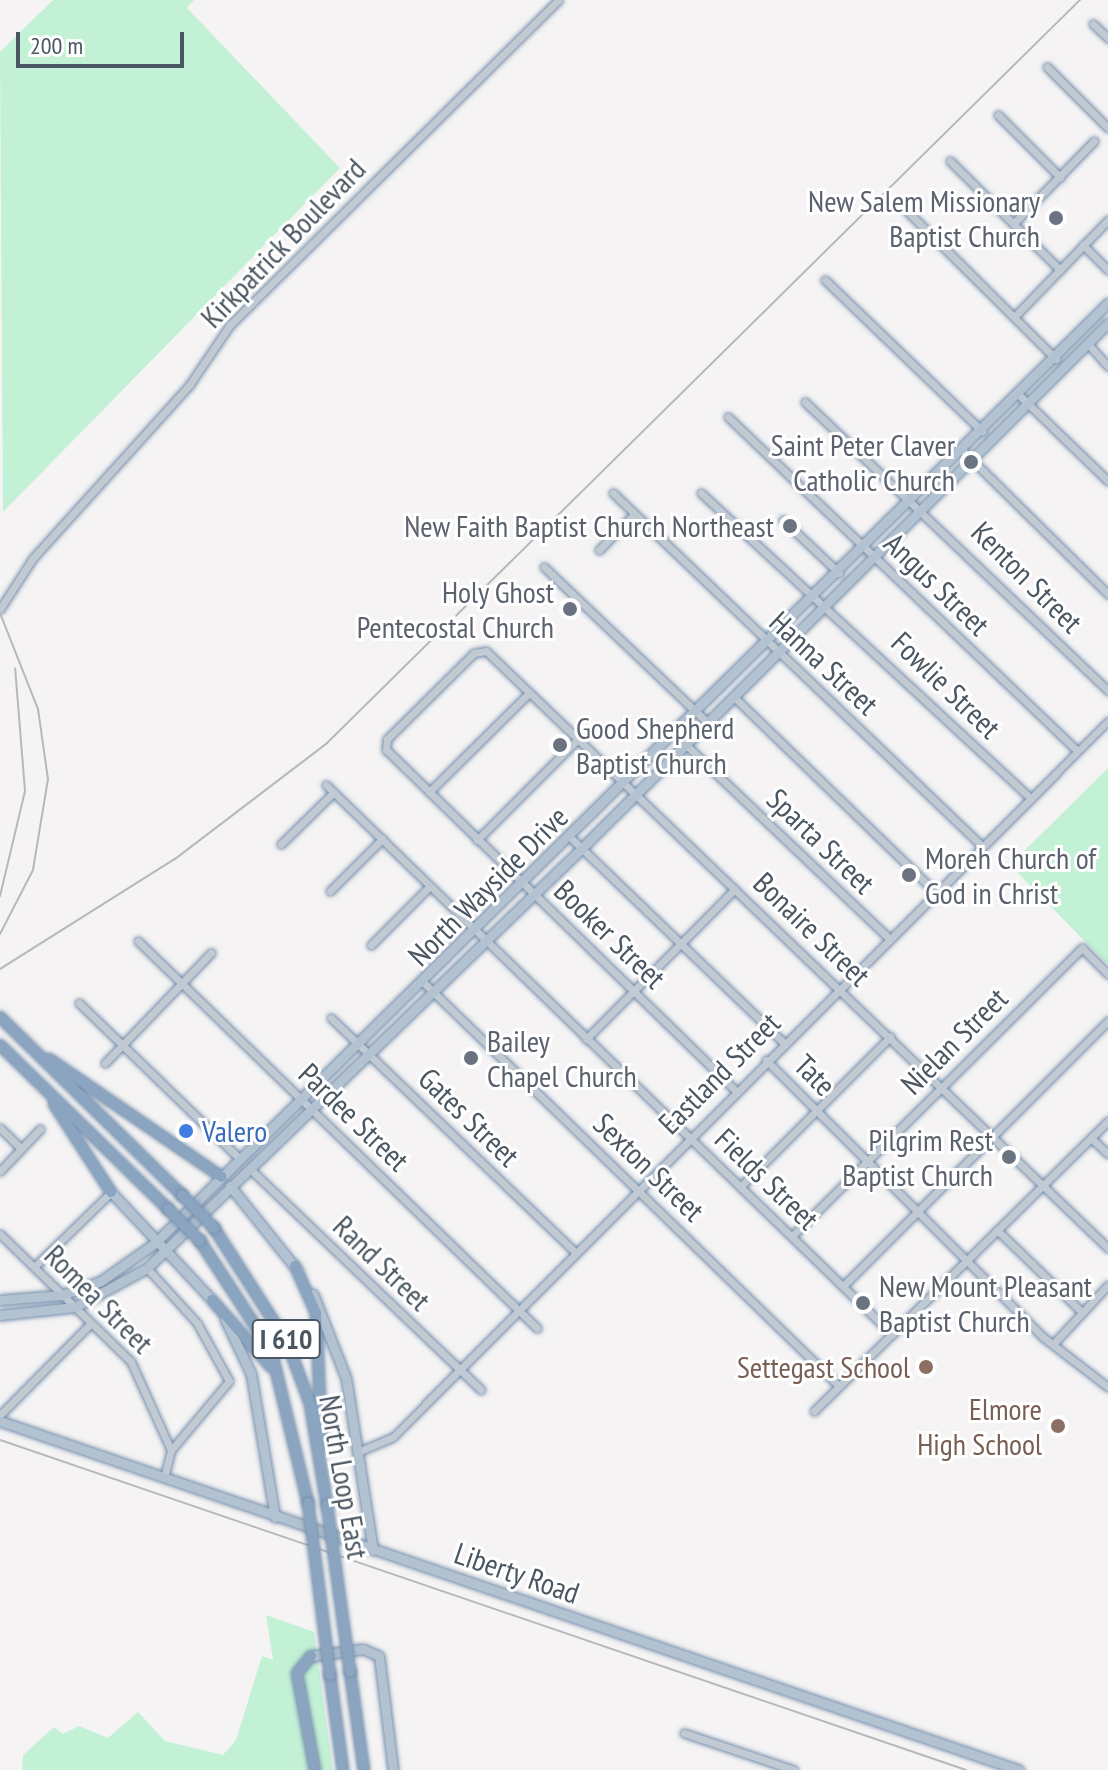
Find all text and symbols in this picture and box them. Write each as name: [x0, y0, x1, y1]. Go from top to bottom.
scale bar: [20, 16, 188, 66]
text: 200 m: [30, 30, 83, 61]
street label: Kirkpatrick Boulevard: [193, 151, 373, 335]
place label: New Salem Missionary Baptist Church: [808, 183, 1040, 254]
marker: New Salem Missionary Baptist Church: [1047, 209, 1065, 227]
place label: Saint Peter Claver Catholic Church: [771, 427, 955, 498]
marker: Saint Peter Claver Catholic Church: [962, 453, 980, 471]
place label: New Faith Baptist Church Northeast: [404, 508, 774, 544]
street label: Kenton Street: [964, 514, 1090, 640]
marker: New Faith Baptist Church Northeast: [781, 517, 799, 535]
street label: Angus Street: [877, 525, 997, 643]
place label: Holy Ghost Pentecostal Church: [357, 574, 554, 644]
marker: Holy Ghost Pentecostal Church: [561, 600, 579, 618]
street label: Hanna Street: [762, 604, 886, 722]
street label: Fowlie Street: [884, 624, 1008, 746]
place label: Good Shepherd Baptist Church: [576, 710, 734, 780]
marker: Good Shepherd Baptist Church: [551, 736, 569, 754]
street label: Sparta Street: [760, 781, 882, 901]
street label: North Wayside Drive: [401, 799, 575, 973]
place label: Moreh Church of God in Christ: [925, 840, 1096, 910]
street label: Bonaire Street: [746, 865, 878, 993]
marker: Moreh Church of God in Christ: [900, 866, 918, 884]
street label: Booker Street: [547, 872, 673, 996]
street label: Nielan Street: [893, 980, 1015, 1102]
street label: Eastland Street: [651, 1005, 787, 1141]
place label: Bailey Chapel Church: [487, 1023, 637, 1094]
street label: Tate: [787, 1047, 843, 1103]
marker: Bailey Chapel Church: [462, 1049, 480, 1067]
street label: Pardee Street: [292, 1056, 416, 1178]
street label: Gates Street: [411, 1060, 527, 1174]
street label: Sexton Street: [586, 1106, 712, 1228]
place label: Valero: [202, 1113, 267, 1149]
street label: Fields Street: [708, 1121, 826, 1237]
marker: Valero: [177, 1122, 195, 1140]
place label: Pilgrim Rest Baptist Church: [842, 1122, 993, 1192]
marker: Pilgrim Rest Baptist Church: [1000, 1148, 1018, 1166]
street label: Rand Street: [326, 1208, 438, 1318]
street label: Romea Street: [37, 1237, 161, 1361]
place label: New Mount Pleasant Baptist Church: [879, 1268, 1093, 1338]
marker: New Mount Pleasant Baptist Church: [854, 1294, 872, 1312]
road number: I 610: [250, 1315, 322, 1363]
place label: Settegast School: [737, 1349, 910, 1385]
marker: Settegast School: [917, 1358, 935, 1376]
place label: Elmore High School: [917, 1391, 1042, 1462]
street label: North Loop East: [312, 1392, 376, 1562]
marker: Elmore High School: [1049, 1417, 1067, 1435]
street label: Liberty Road: [450, 1535, 584, 1611]

